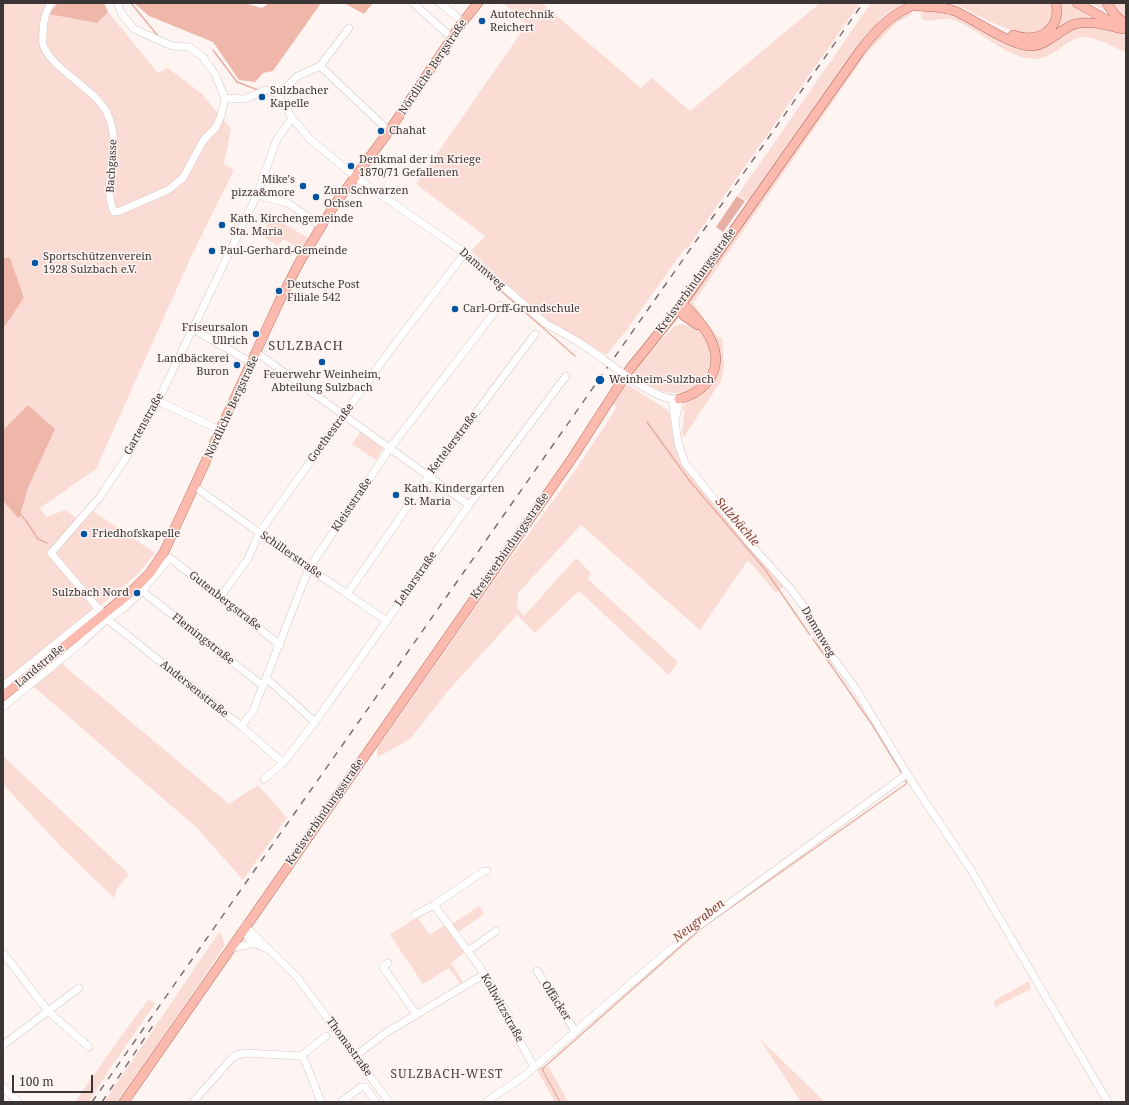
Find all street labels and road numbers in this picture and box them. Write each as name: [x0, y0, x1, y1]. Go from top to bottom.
street label: Nördliche Bergstraße: [396, 17, 470, 117]
street label: Bachgasse: [104, 139, 120, 193]
street label: Kreisverbindungsstraße: [653, 226, 739, 336]
street label: Dammweg: [456, 246, 508, 292]
street label: Nördliche Bergstraße: [202, 353, 262, 461]
street label: Gartenstraße: [121, 391, 167, 457]
street label: Goethestraße: [305, 401, 357, 465]
street label: Kettelerstraße: [425, 409, 481, 477]
street label: Kleiststraße: [329, 475, 375, 535]
street label: Kreisverbindungsstraße: [468, 490, 552, 602]
street label: Schillerstraße: [257, 529, 325, 581]
street label: Leharstraße: [392, 549, 440, 609]
street label: Gutenbergstraße: [186, 569, 264, 633]
street label: Dammweg: [798, 604, 838, 660]
street label: Flemingstraße: [169, 610, 237, 668]
street label: Landstraße: [13, 642, 67, 690]
street label: Andersenstraße: [157, 658, 231, 720]
street label: Kreisverbindungsstraße: [283, 756, 367, 868]
street label: Kollwitzstraße: [478, 972, 526, 1044]
street label: Offäcker: [538, 979, 574, 1023]
street label: Thomastraße: [323, 1015, 375, 1079]

